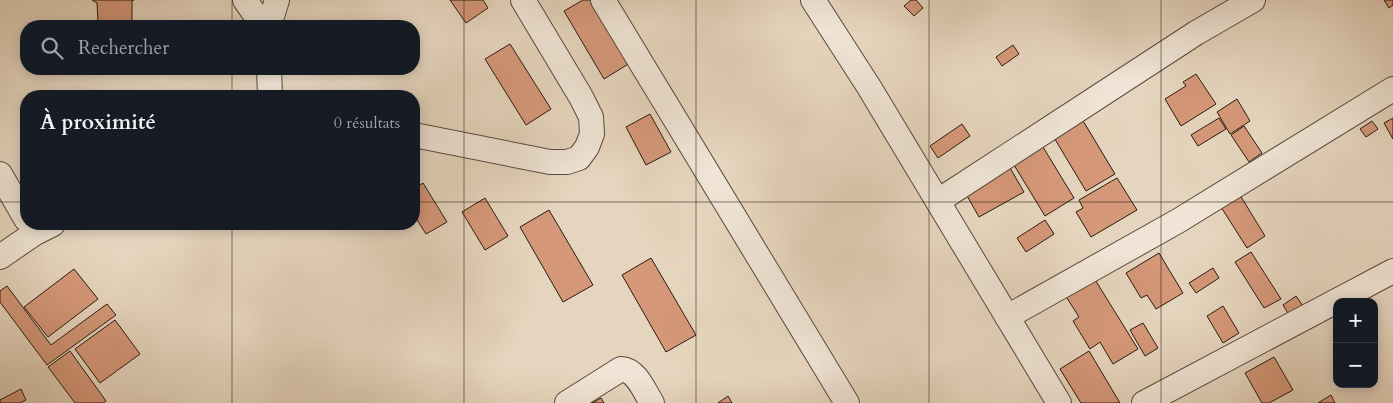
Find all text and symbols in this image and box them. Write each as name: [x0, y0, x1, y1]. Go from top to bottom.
search box: [20, 20, 420, 75]
icon: search: [38, 34, 66, 62]
text: Rechercher: [78, 35, 169, 61]
text: À proximité: [40, 108, 156, 137]
text: 0 résultats: [334, 112, 400, 134]
map controls: [1333, 298, 1378, 388]
button: +: [1333, 298, 1378, 343]
button: −: [1333, 343, 1378, 388]

